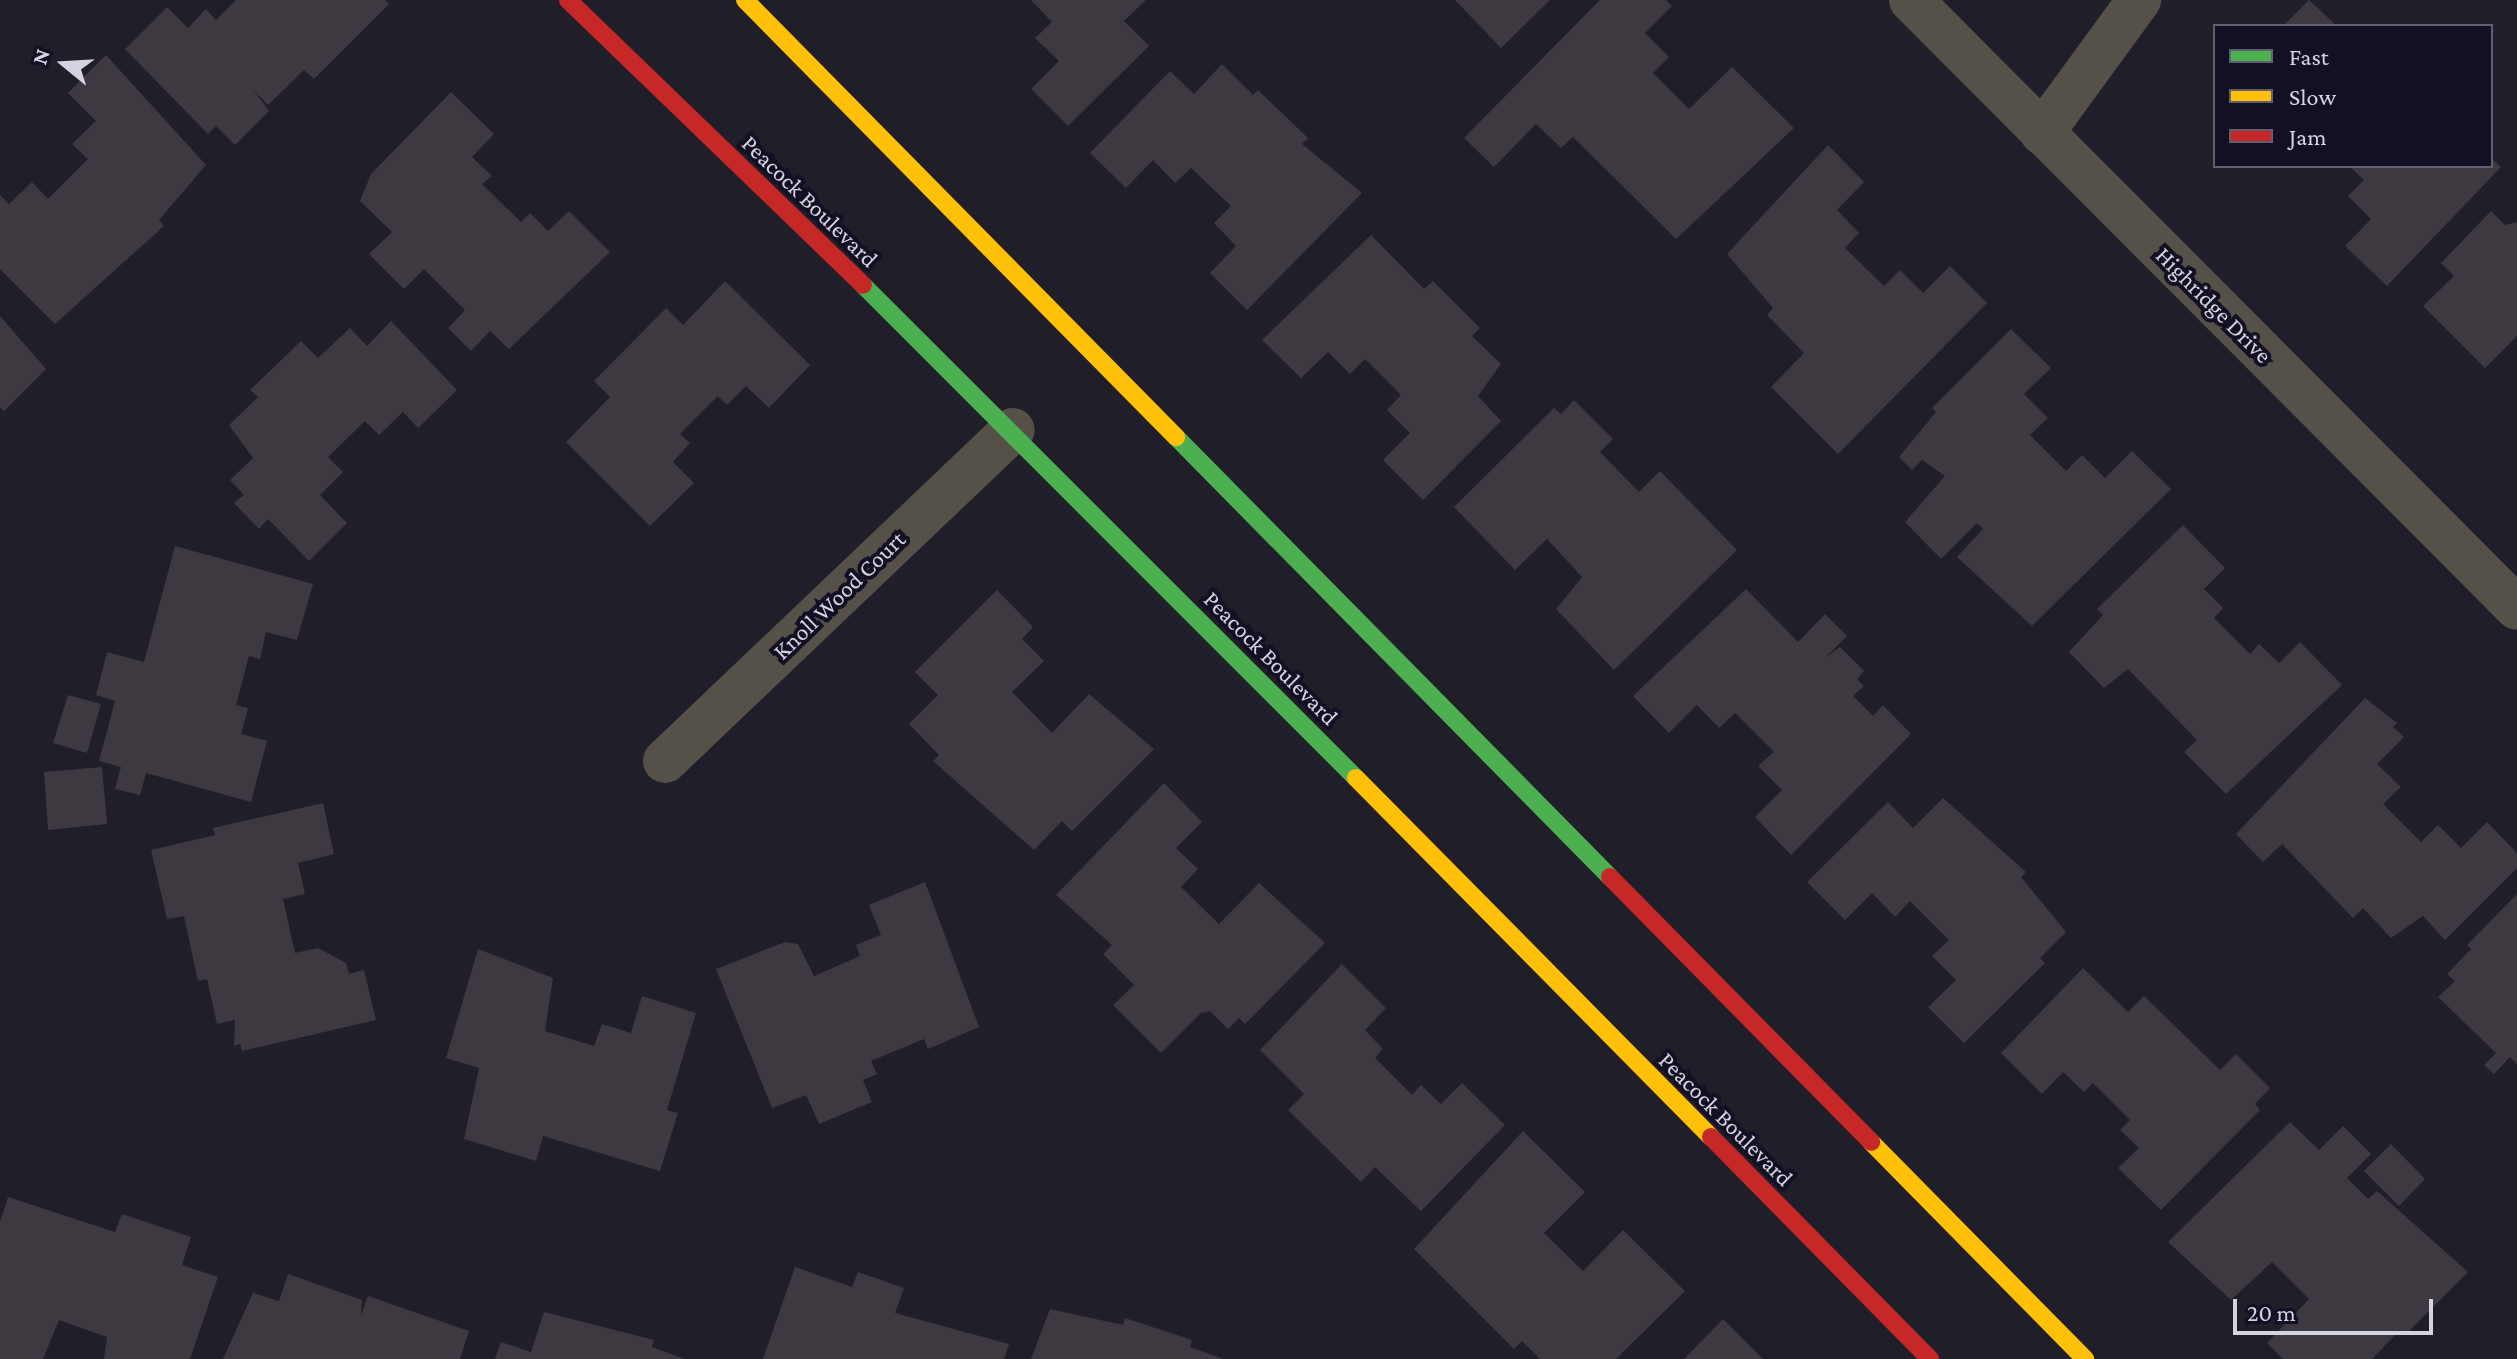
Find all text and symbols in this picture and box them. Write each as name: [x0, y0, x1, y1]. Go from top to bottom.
north arrow: [24, 24, 104, 104]
legend: [2213, 24, 2493, 168]
text: Fast: [2289, 43, 2329, 70]
text: N: [26, 45, 55, 67]
text: Slow: [2289, 83, 2336, 110]
text: Jam: [2289, 123, 2327, 150]
street label: Peacock Boulevard: [736, 129, 884, 273]
street label: Highridge Drive: [2150, 241, 2278, 369]
street label: Knoll Wood Court: [767, 525, 911, 665]
street label: Peacock Boulevard: [1198, 585, 1344, 731]
street label: Peacock Boulevard: [1653, 1046, 1799, 1192]
scale bar: [2237, 1283, 2437, 1333]
text: 20 m: [2247, 1299, 2296, 1326]

